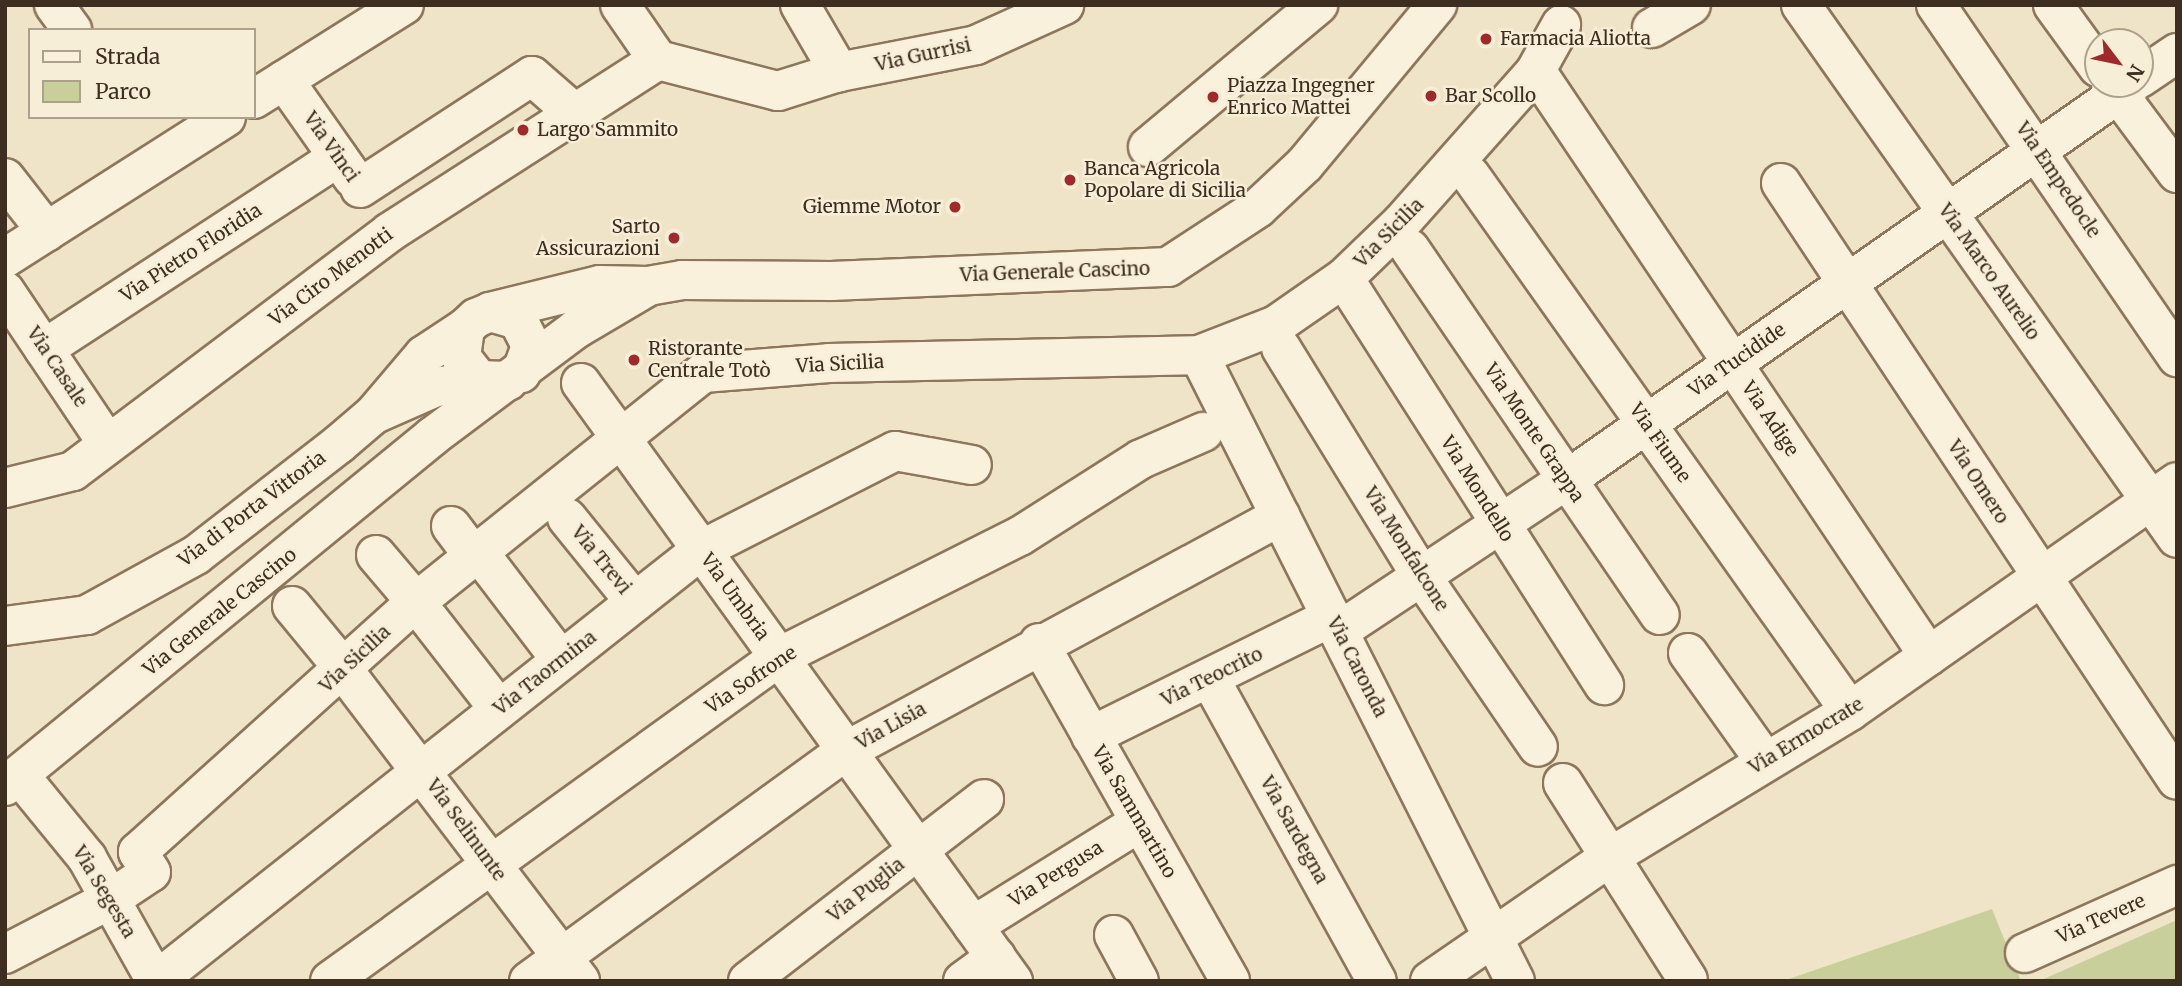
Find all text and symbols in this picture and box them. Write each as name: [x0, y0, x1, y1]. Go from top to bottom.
legend: [28, 28, 256, 119]
place label: Farmacia Aliotta: [1500, 28, 1651, 50]
north arrow: [2084, 28, 2154, 98]
marker: Farmacia Aliotta: [1478, 31, 1494, 47]
street label: Via Gurrisi: [873, 34, 973, 76]
text: Strada: [95, 43, 160, 70]
text: N: [2121, 60, 2149, 86]
place label: Piazza Ingegner Enrico Mattei: [1227, 75, 1375, 119]
text: Parco: [95, 78, 151, 105]
place label: Bar Scollo: [1445, 85, 1536, 107]
marker: Bar Scollo: [1423, 88, 1439, 104]
marker: Piazza Ingegner Enrico Mattei: [1205, 89, 1221, 105]
street label: Via Vinci: [299, 108, 363, 186]
street label: Via Empedocle: [2011, 118, 2105, 242]
place label: Largo Sammito: [537, 119, 678, 141]
marker: Largo Sammito: [515, 122, 531, 138]
place label: Banca Agricola Popolare di Sicilia: [1084, 158, 1246, 202]
marker: Banca Agricola Popolare di Sicilia: [1062, 172, 1078, 188]
street label: Via Sicilia: [1350, 194, 1428, 272]
place label: Giemme Motor: [803, 196, 941, 218]
street label: Via Pietro Floridia: [116, 199, 266, 307]
marker: Giemme Motor: [947, 199, 963, 215]
street label: Via Marco Aurelio: [1933, 199, 2045, 345]
place label: Sarto Assicurazioni: [536, 216, 660, 260]
street label: Via Ciro Menotti: [265, 223, 397, 331]
marker: Sarto Assicurazioni: [666, 230, 682, 246]
street label: Via Generale Cascino: [959, 257, 1151, 287]
street label: Via Tucidide: [1684, 318, 1790, 402]
street label: Via Casale: [22, 323, 92, 411]
place label: Ristorante Centrale Totò: [648, 338, 771, 382]
street label: Via Sicilia: [795, 350, 885, 378]
marker: Ristorante Centrale Totò: [626, 352, 642, 368]
street label: Via Monte Grappa: [1479, 359, 1589, 507]
street label: Via Adige: [1737, 377, 1803, 461]
street label: Via Fiume: [1624, 399, 1696, 487]
street label: Via Mondello: [1436, 432, 1518, 546]
street label: Via Omero: [1943, 436, 2013, 528]
street label: Via di Porta Vittoria: [174, 446, 330, 572]
street label: Via Monfalcone: [1359, 483, 1453, 615]
street label: Via Trevi: [566, 521, 636, 599]
street label: Via Generale Cascino: [139, 543, 301, 681]
street label: Via Umbria: [696, 549, 774, 645]
street label: Via Caronda: [1322, 613, 1392, 721]
street label: Via Sicilia: [315, 621, 395, 697]
street label: Via Taormina: [489, 626, 601, 720]
street label: Via Sofrone: [701, 641, 801, 719]
street label: Via Teocrito: [1158, 643, 1266, 711]
street label: Via Ermocrate: [1745, 693, 1867, 779]
street label: Via Lisia: [852, 697, 930, 755]
street label: Via Sammartino: [1087, 742, 1181, 882]
street label: Via Sardegna: [1255, 772, 1333, 888]
street label: Via Selinunte: [421, 775, 511, 885]
street label: Via Pergusa: [1005, 836, 1107, 912]
street label: Via Segesta: [68, 842, 140, 942]
street label: Via Puglia: [823, 853, 909, 927]
street label: Via Tevere: [2053, 889, 2149, 949]

